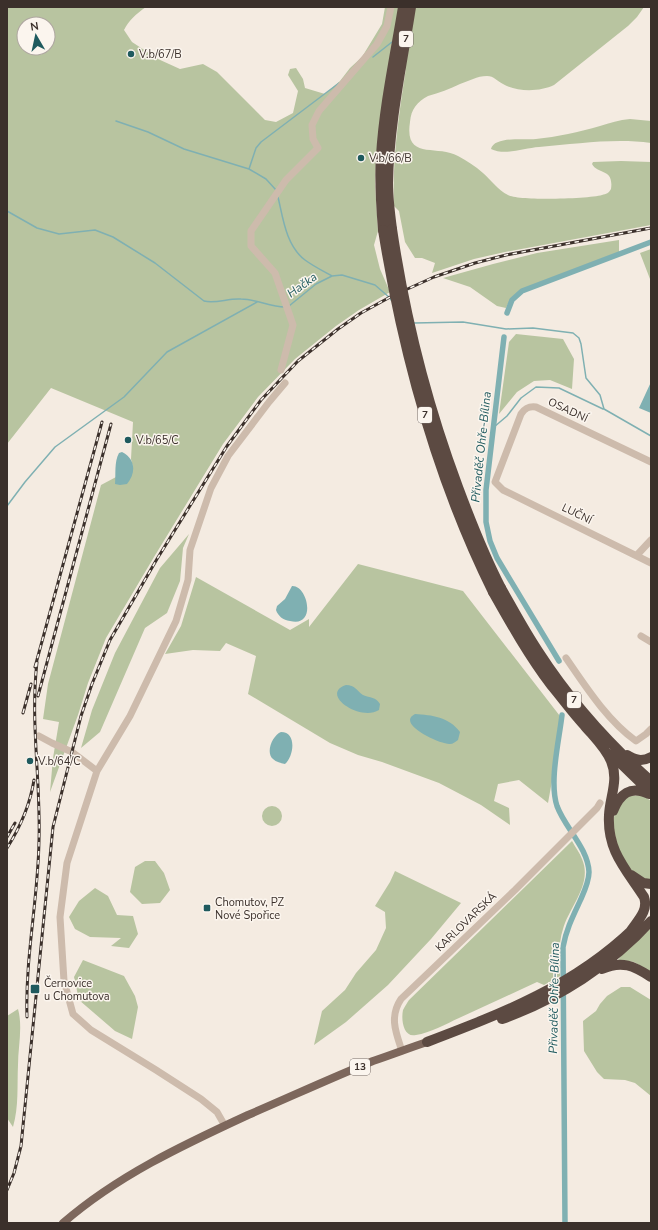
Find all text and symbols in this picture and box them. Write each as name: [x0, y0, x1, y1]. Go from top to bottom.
north arrow: [16, 16, 56, 56]
text: N: [29, 19, 40, 35]
road number: 7: [399, 31, 413, 47]
place label: V.b/67/B: [138, 47, 182, 62]
marker: V.b/67/B: [126, 49, 136, 59]
place label: V.b/66/B: [368, 151, 412, 166]
marker: V.b/66/B: [356, 153, 366, 163]
water label: Hačka: [284, 269, 320, 301]
water label: Přivaděč Ohře-Bílina: [467, 391, 495, 503]
street label: OSADNÍ: [546, 393, 592, 426]
road number: 7: [418, 407, 432, 423]
place label: V.b/65/C: [135, 433, 179, 448]
marker: V.b/65/C: [123, 435, 133, 445]
street label: LUČNÍ: [559, 499, 596, 528]
road number: 7: [567, 692, 581, 708]
place label: V.b/64/C: [37, 754, 81, 769]
marker: V.b/64/C: [25, 756, 35, 766]
street label: KARLOVARSKÁ: [432, 888, 500, 955]
place label: Chomutov, PZ Nové Spořice: [215, 895, 284, 923]
marker: Chomutov, PZ Nové Spořice: [202, 903, 212, 913]
water label: Přivaděč Ohře-Bílina: [545, 942, 563, 1054]
place label: Černovice u Chomutova: [44, 975, 110, 1004]
marker: Černovice u Chomutova: [29, 983, 41, 995]
road number: 13: [350, 1059, 370, 1075]

